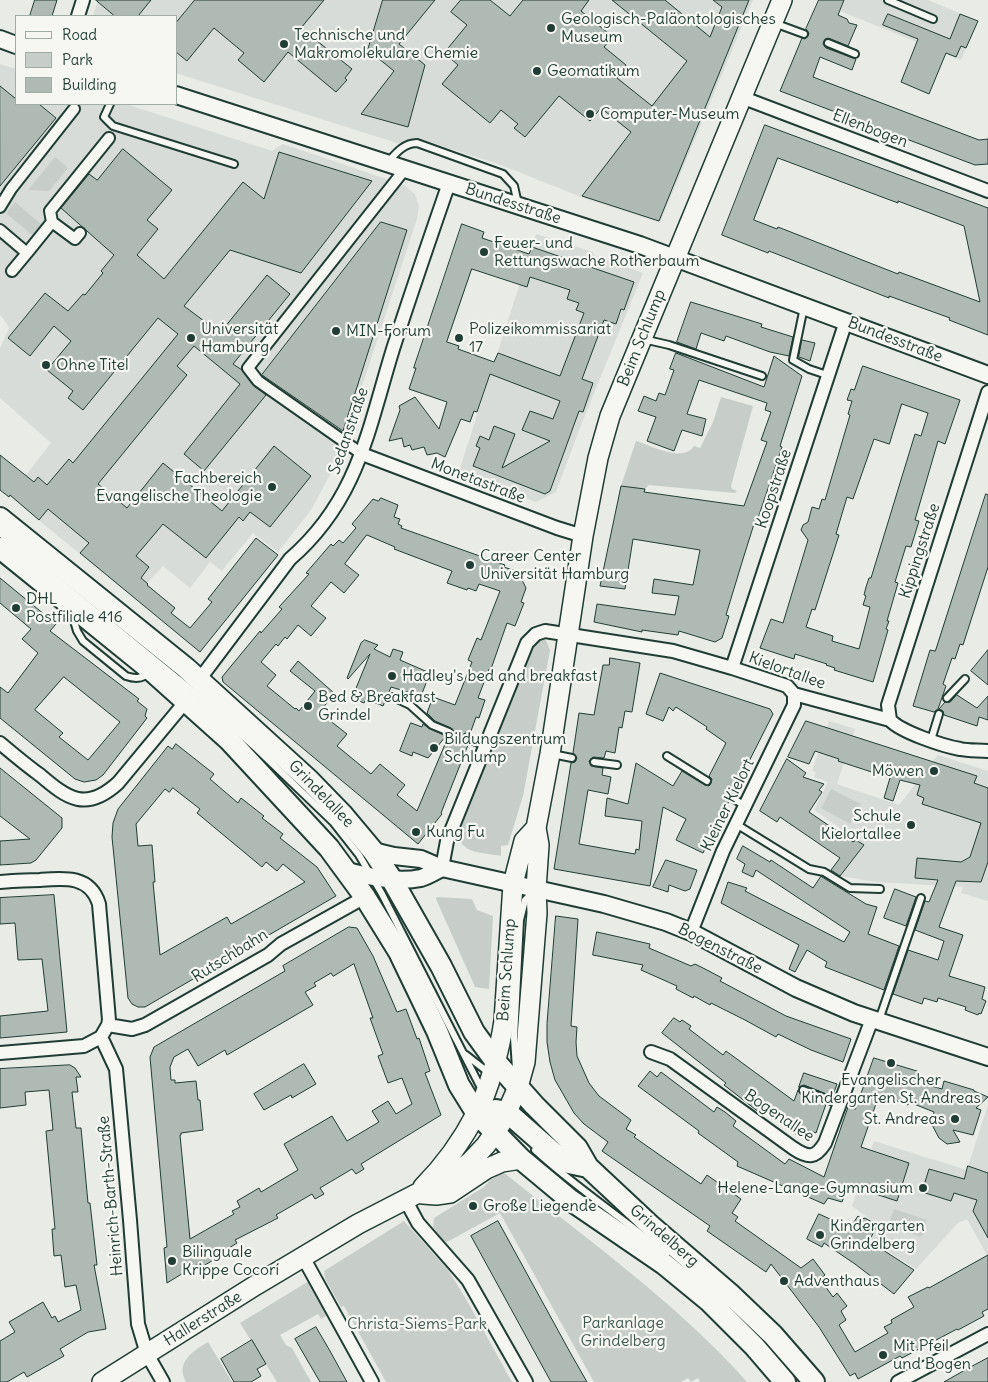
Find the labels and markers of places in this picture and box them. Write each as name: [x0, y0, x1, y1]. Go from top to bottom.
place label: Geologisch-Paläontologisches Museum: [561, 9, 776, 47]
marker: Geologisch-Paläontologisches Museum: [545, 22, 557, 34]
place label: Technische und Makromolekulare Chemie: [294, 25, 478, 63]
marker: Technische und Makromolekulare Chemie: [278, 38, 290, 50]
place label: Geomatikum: [547, 61, 640, 81]
marker: Geomatikum: [531, 65, 543, 77]
place label: Computer-Museum: [600, 104, 740, 124]
marker: Computer-Museum: [584, 108, 596, 120]
place label: Feuer- und Rettungswache Rotherbaum: [494, 233, 699, 271]
marker: Feuer- und Rettungswache Rotherbaum: [478, 246, 490, 258]
place label: Universität Hamburg: [201, 319, 278, 357]
place label: Polizeikommissariat 17: [469, 319, 611, 357]
place label: MIN-Forum: [346, 321, 431, 341]
marker: MIN-Forum: [330, 325, 342, 337]
marker: Universität Hamburg: [185, 332, 197, 344]
marker: Polizeikommissariat 17: [453, 332, 465, 344]
place label: Ohne Titel: [56, 355, 129, 375]
marker: Ohne Titel: [40, 359, 52, 371]
place label: Fachbereich Evangelische Theologie: [96, 468, 262, 506]
marker: Fachbereich Evangelische Theologie: [266, 481, 278, 493]
place label: Career Center Universität Hamburg: [480, 546, 629, 584]
marker: Career Center Universität Hamburg: [464, 559, 476, 571]
place label: DHL Postfiliale 416: [26, 589, 123, 627]
marker: DHL Postfiliale 416: [10, 602, 22, 614]
place label: Hadley's bed and breakfast: [402, 666, 597, 686]
marker: Hadley's bed and breakfast: [386, 670, 398, 682]
place label: Bed & Breakfast Grindel: [318, 687, 436, 725]
marker: Bed & Breakfast Grindel: [302, 700, 314, 712]
place label: Bildungszentrum Schlump: [444, 729, 566, 767]
marker: Bildungszentrum Schlump: [428, 742, 440, 754]
place label: Möwen: [872, 761, 924, 781]
marker: Möwen: [928, 765, 940, 777]
place label: Schule Kielortallee: [821, 806, 901, 844]
marker: Schule Kielortallee: [905, 819, 917, 831]
place label: Kung Fu: [426, 822, 485, 842]
marker: Kung Fu: [410, 826, 422, 838]
marker: Evangelischer Kindergarten St. Andreas: [885, 1057, 897, 1069]
place label: Evangelischer Kindergarten St. Andreas: [801, 1070, 981, 1108]
place label: St. Andreas: [864, 1109, 945, 1129]
marker: St. Andreas: [949, 1113, 961, 1125]
place label: Helene-Lange-Gymnasium: [717, 1178, 913, 1198]
marker: Helene-Lange-Gymnasium: [917, 1182, 929, 1194]
place label: Große Liegende: [483, 1196, 597, 1216]
marker: Große Liegende: [467, 1200, 479, 1212]
place label: Kindergarten Grindelberg: [830, 1216, 925, 1254]
marker: Kindergarten Grindelberg: [814, 1229, 826, 1241]
place label: Bilinguale Krippe Cocorí: [182, 1242, 279, 1280]
marker: Bilinguale Krippe Cocorí: [166, 1255, 178, 1267]
place label: Adventhaus: [794, 1271, 879, 1291]
marker: Adventhaus: [778, 1275, 790, 1287]
place label: Mit Pfeil und Bogen: [893, 1336, 971, 1374]
marker: Mit Pfeil und Bogen: [877, 1349, 889, 1361]

